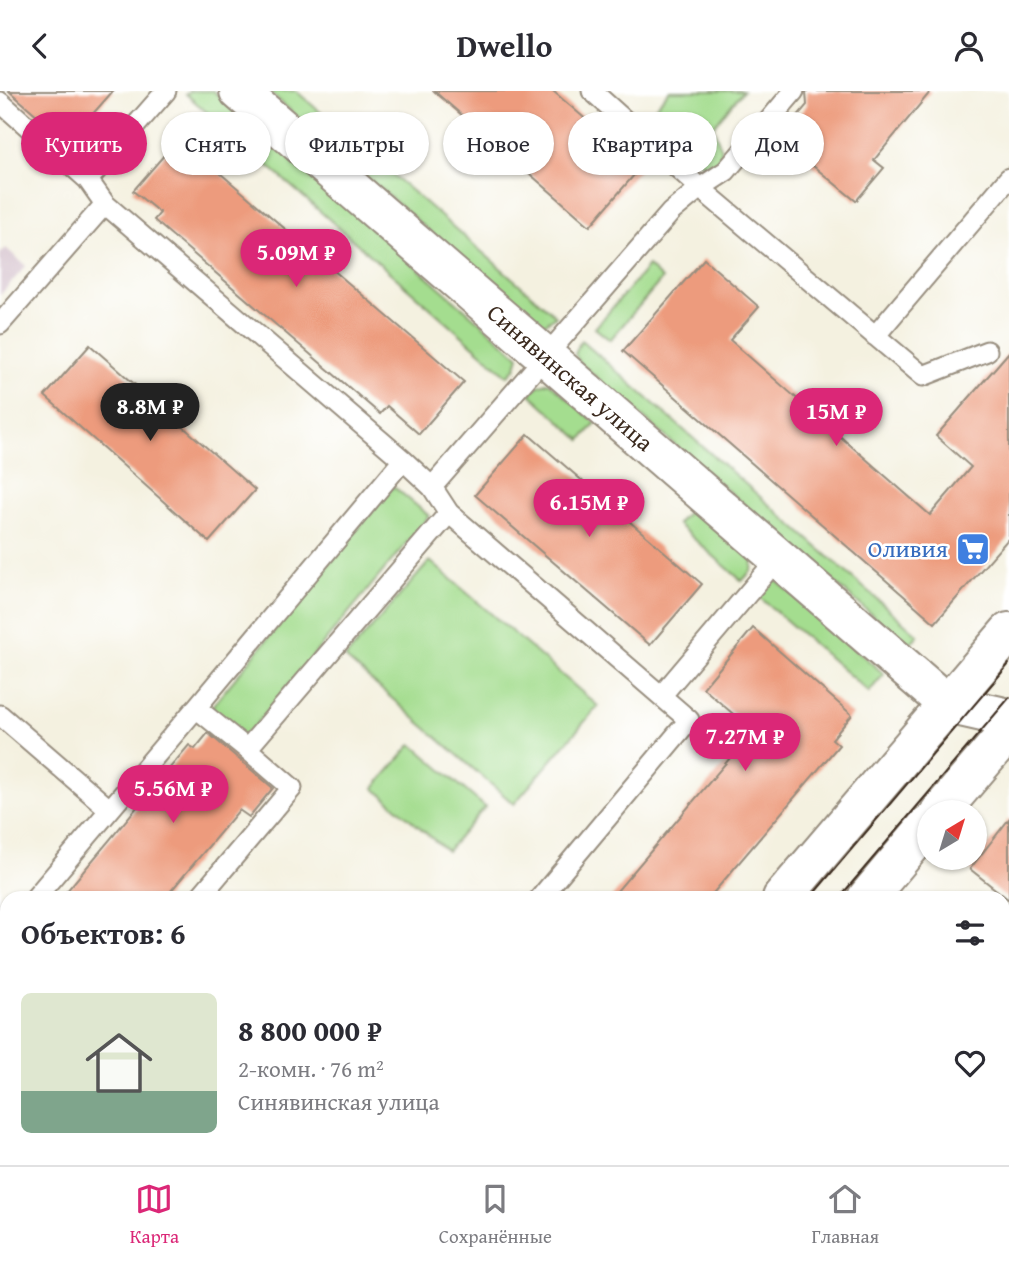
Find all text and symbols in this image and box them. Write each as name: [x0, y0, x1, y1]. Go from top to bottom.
text: Dwello: [457, 22, 552, 69]
icon: back: [21, 27, 59, 65]
icon: person: [950, 27, 988, 65]
chip: Купить: [21, 112, 147, 175]
chip: Снять: [161, 112, 271, 175]
chip: Фильтры: [285, 112, 429, 175]
chip: Новое: [443, 112, 554, 175]
chip: Квартира: [568, 112, 717, 175]
chip: Дом: [731, 112, 824, 175]
pin: 5.09M ₽: [231, 229, 361, 289]
text: 5.09M ₽: [256, 235, 336, 268]
street label: Синявинская улица: [480, 295, 662, 460]
pin: 8.8M ₽: [93, 383, 207, 443]
text: 8.8M ₽: [116, 389, 184, 422]
pin: 15M ₽: [787, 389, 885, 448]
text: 15M ₽: [806, 394, 866, 427]
pin: 6.15M ₽: [524, 479, 654, 539]
text: 6.15M ₽: [549, 485, 629, 518]
supermarket icon: Оливия: [954, 530, 992, 568]
place label: Оливия: [868, 531, 948, 566]
pin: 7.27M ₽: [680, 713, 810, 773]
text: 7.27M ₽: [705, 719, 785, 752]
pin: 5.56M ₽: [108, 765, 238, 825]
text: 5.56M ₽: [133, 771, 213, 804]
north arrow: [917, 800, 987, 870]
map controls: [917, 800, 987, 870]
text: Объектов: 6: [21, 911, 185, 955]
icon: filters: [951, 914, 989, 952]
text: 8 800 000 ₽: [238, 1008, 382, 1052]
icon: home: [77, 1021, 161, 1105]
icon: heart: [951, 1044, 989, 1082]
text: 2-комн. · 76 m²: [238, 1052, 384, 1085]
text: Синявинская улица: [238, 1085, 439, 1118]
tab: Карта: [130, 1180, 179, 1250]
tab: Сохранённые: [439, 1180, 552, 1250]
tab: Главная: [812, 1180, 879, 1250]

